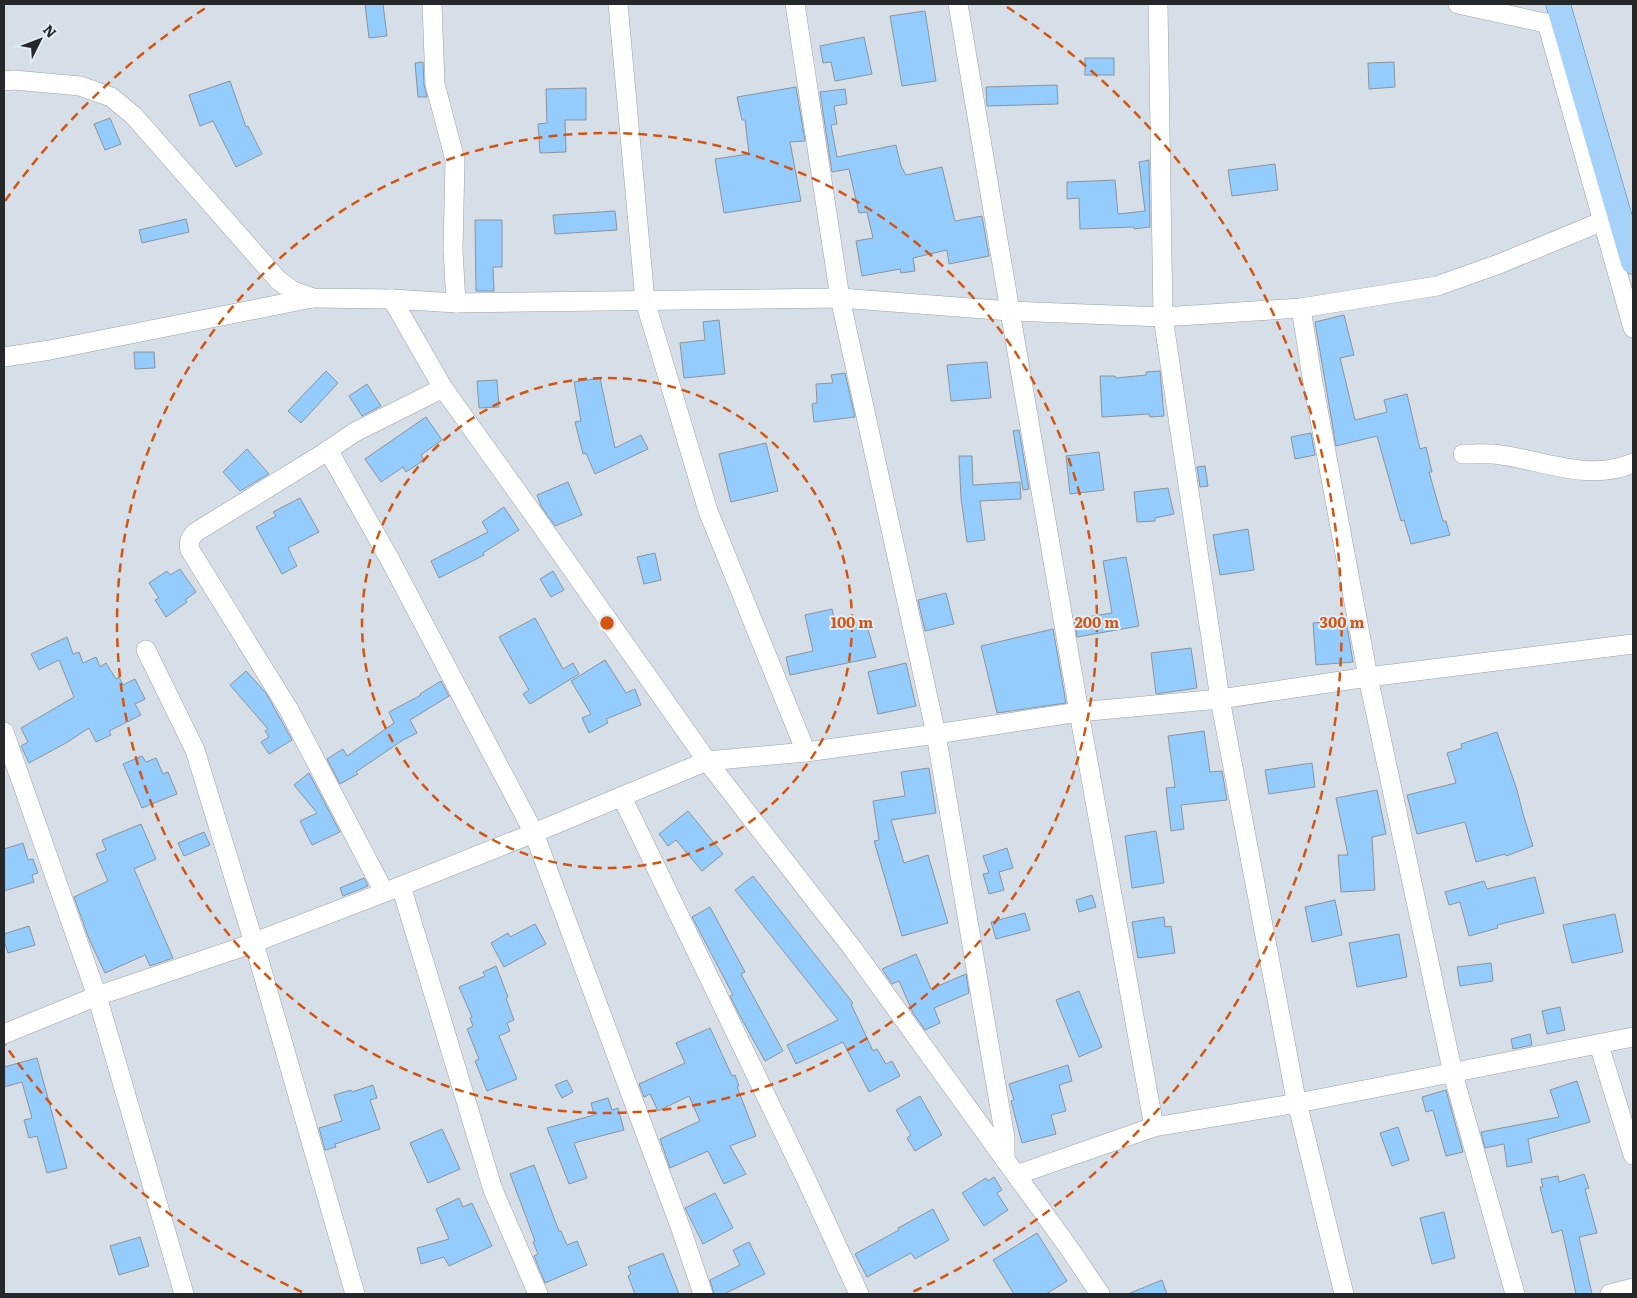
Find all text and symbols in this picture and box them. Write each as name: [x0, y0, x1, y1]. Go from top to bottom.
north arrow: [15, 15, 65, 65]
text: N: [39, 20, 62, 42]
text: 100 m: [831, 610, 873, 633]
text: 200 m: [1075, 610, 1119, 633]
text: 300 m: [1320, 610, 1364, 633]
centre of rings: [598, 614, 616, 632]

